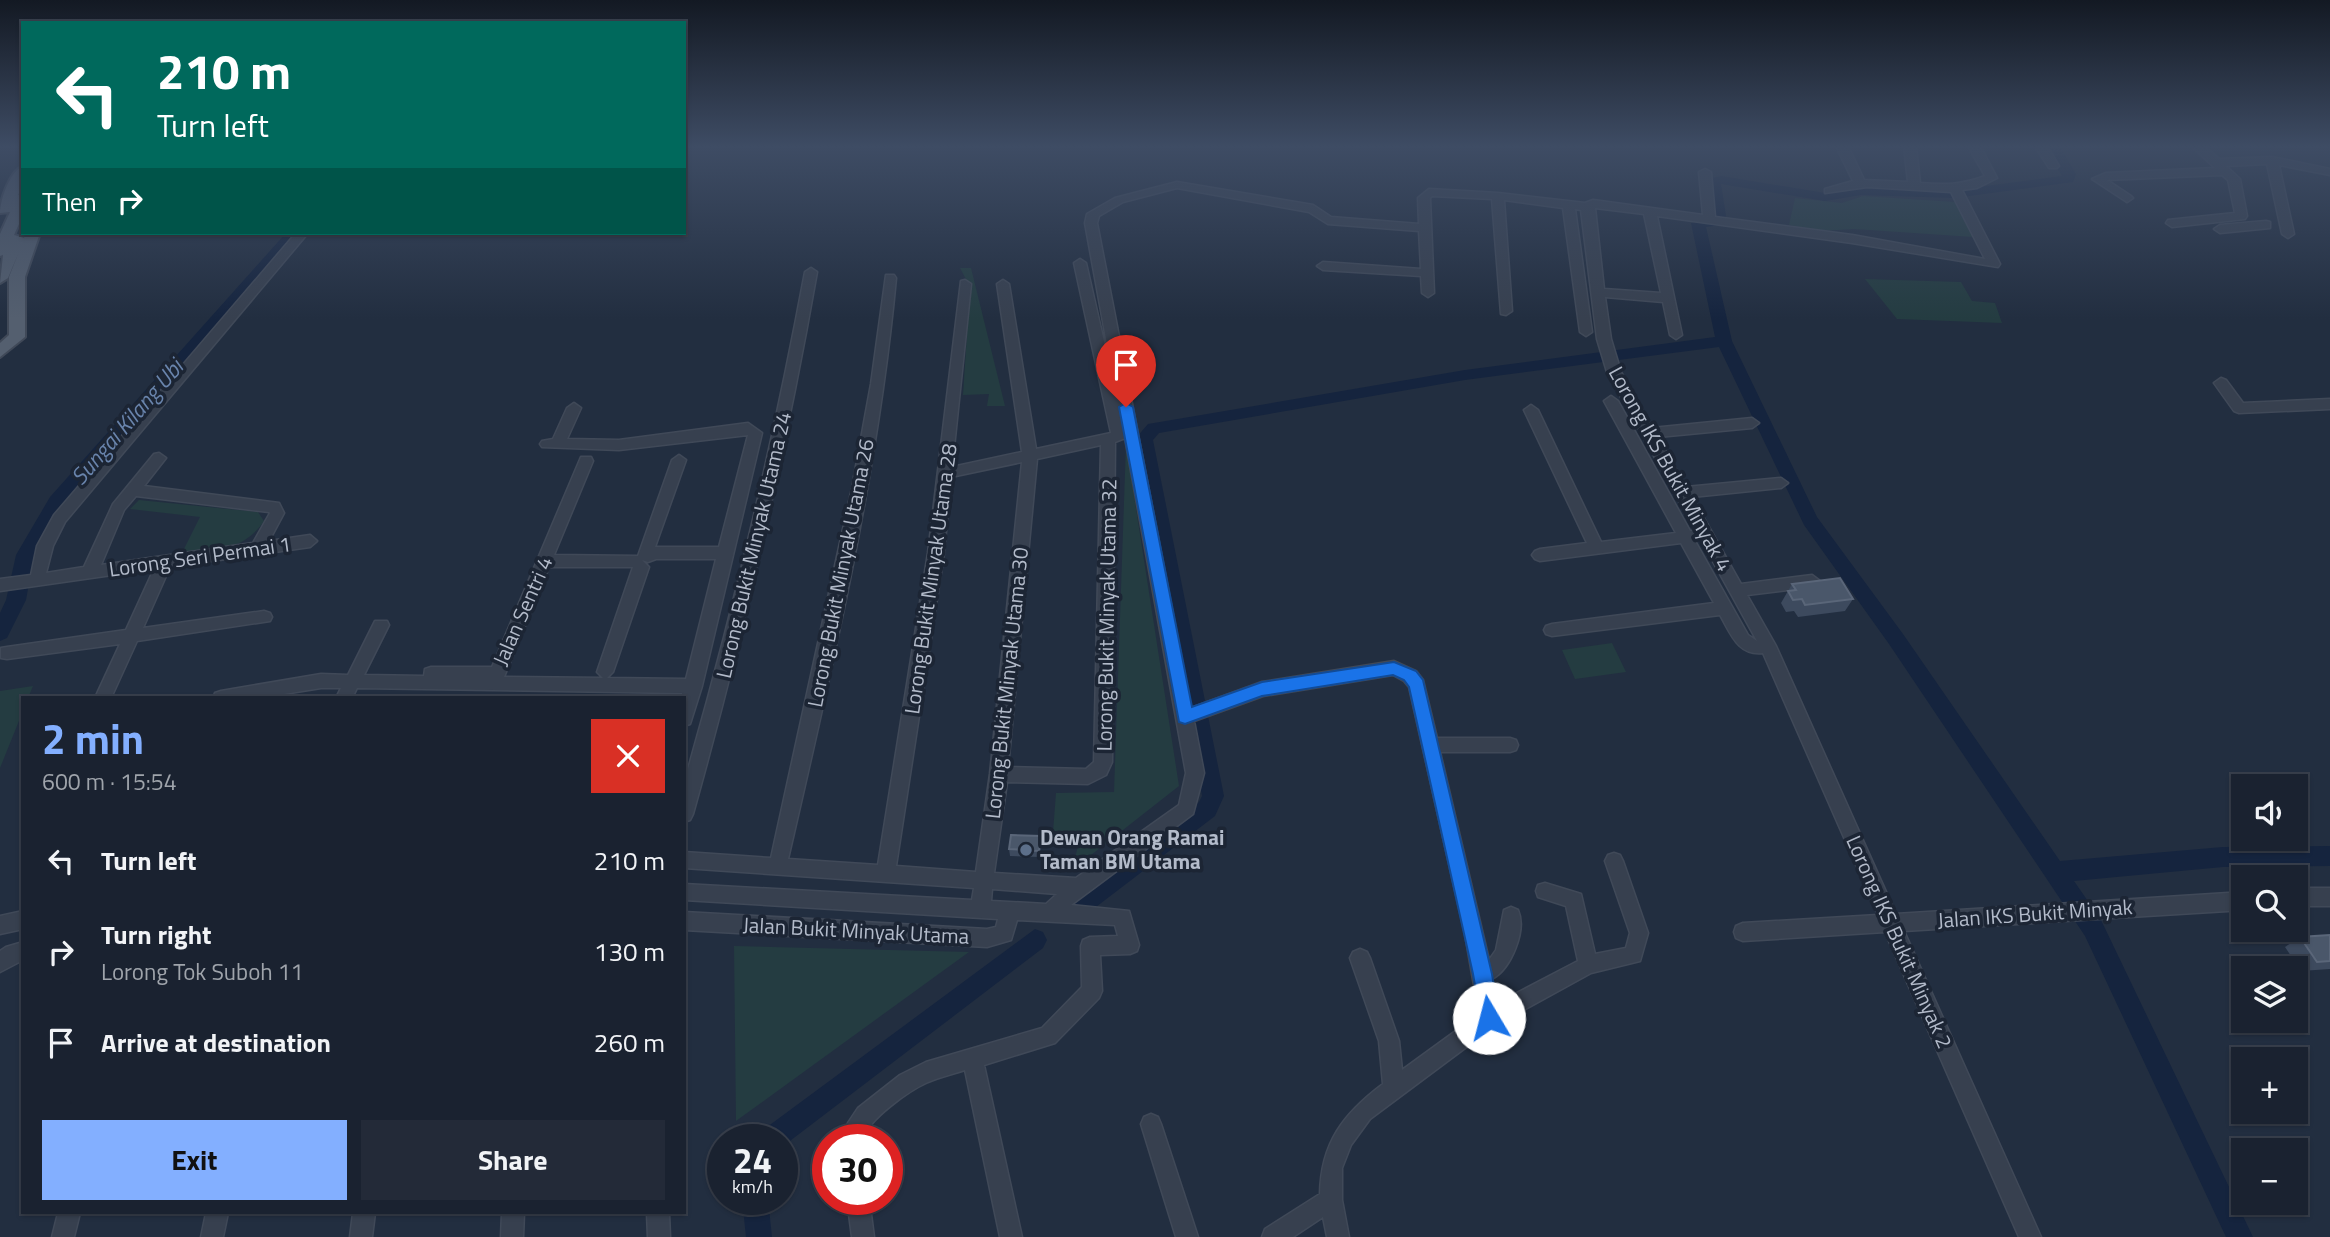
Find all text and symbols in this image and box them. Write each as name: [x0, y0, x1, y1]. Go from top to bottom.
text: 210 m: [157, 33, 291, 108]
icon: left: [42, 49, 133, 140]
text: Turn left: [157, 101, 269, 149]
text: Then: [42, 182, 97, 221]
icon: right: [111, 182, 149, 220]
pin: [1096, 335, 1156, 407]
icon: arrive: [1107, 346, 1145, 384]
water label: Sungai Kilang Ubi: [62, 349, 193, 492]
street label: Lorong IKS Bukit Minyak 4: [1601, 360, 1741, 577]
street label: Lorong Bukit Minyak Utama 24: [707, 408, 799, 681]
street label: Lorong Bukit Minyak Utama 26: [798, 436, 882, 710]
street label: Lorong Bukit Minyak Utama 28: [895, 441, 965, 716]
street label: Lorong Bukit Minyak Utama 32: [1088, 478, 1124, 752]
street label: Lorong Seri Permai 1: [107, 527, 293, 585]
street label: Lorong Bukit Minyak Utama 30: [976, 546, 1036, 820]
street label: Jalan Sentri 4: [484, 551, 560, 670]
text: 2 min: [42, 706, 144, 770]
button: close: [591, 719, 665, 793]
text: 600 m · 15:54: [42, 764, 177, 799]
map controls: [2231, 774, 2308, 1215]
button: sound: [2231, 774, 2308, 851]
place label: Dewan Orang Ramai Taman BM Utama: [1040, 821, 1224, 877]
street label: Lorong IKS Bukit Minyak 2: [1839, 830, 1961, 1053]
text: Turn left: [101, 841, 196, 880]
text: 210 m: [594, 841, 665, 880]
icon: left: [42, 842, 80, 880]
marker: Dewan Orang Ramai Taman BM Utama: [1018, 842, 1034, 858]
button: search: [2231, 865, 2308, 942]
street label: Jalan IKS Bukit Minyak: [1936, 890, 2134, 936]
street label: Jalan Bukit Minyak Utama: [742, 908, 971, 952]
text: Turn right: [101, 915, 212, 954]
text: 130 m: [594, 932, 665, 971]
icon: right: [42, 933, 80, 971]
text: Lorong Tok Suboh 11: [101, 954, 303, 989]
button: layers: [2231, 956, 2308, 1033]
position arrow: [1452, 981, 1526, 1055]
text: Arrive at destination: [101, 1023, 331, 1062]
text: 260 m: [594, 1023, 665, 1062]
icon: arrive: [42, 1024, 80, 1062]
button: +: [2231, 1047, 2308, 1124]
button: Exit: [42, 1120, 347, 1200]
button: Share: [361, 1120, 665, 1200]
speed limit sign: 30: [812, 1124, 903, 1215]
text: 24: [733, 1133, 772, 1187]
button: −: [2231, 1138, 2308, 1215]
text: km/h: [732, 1173, 773, 1200]

